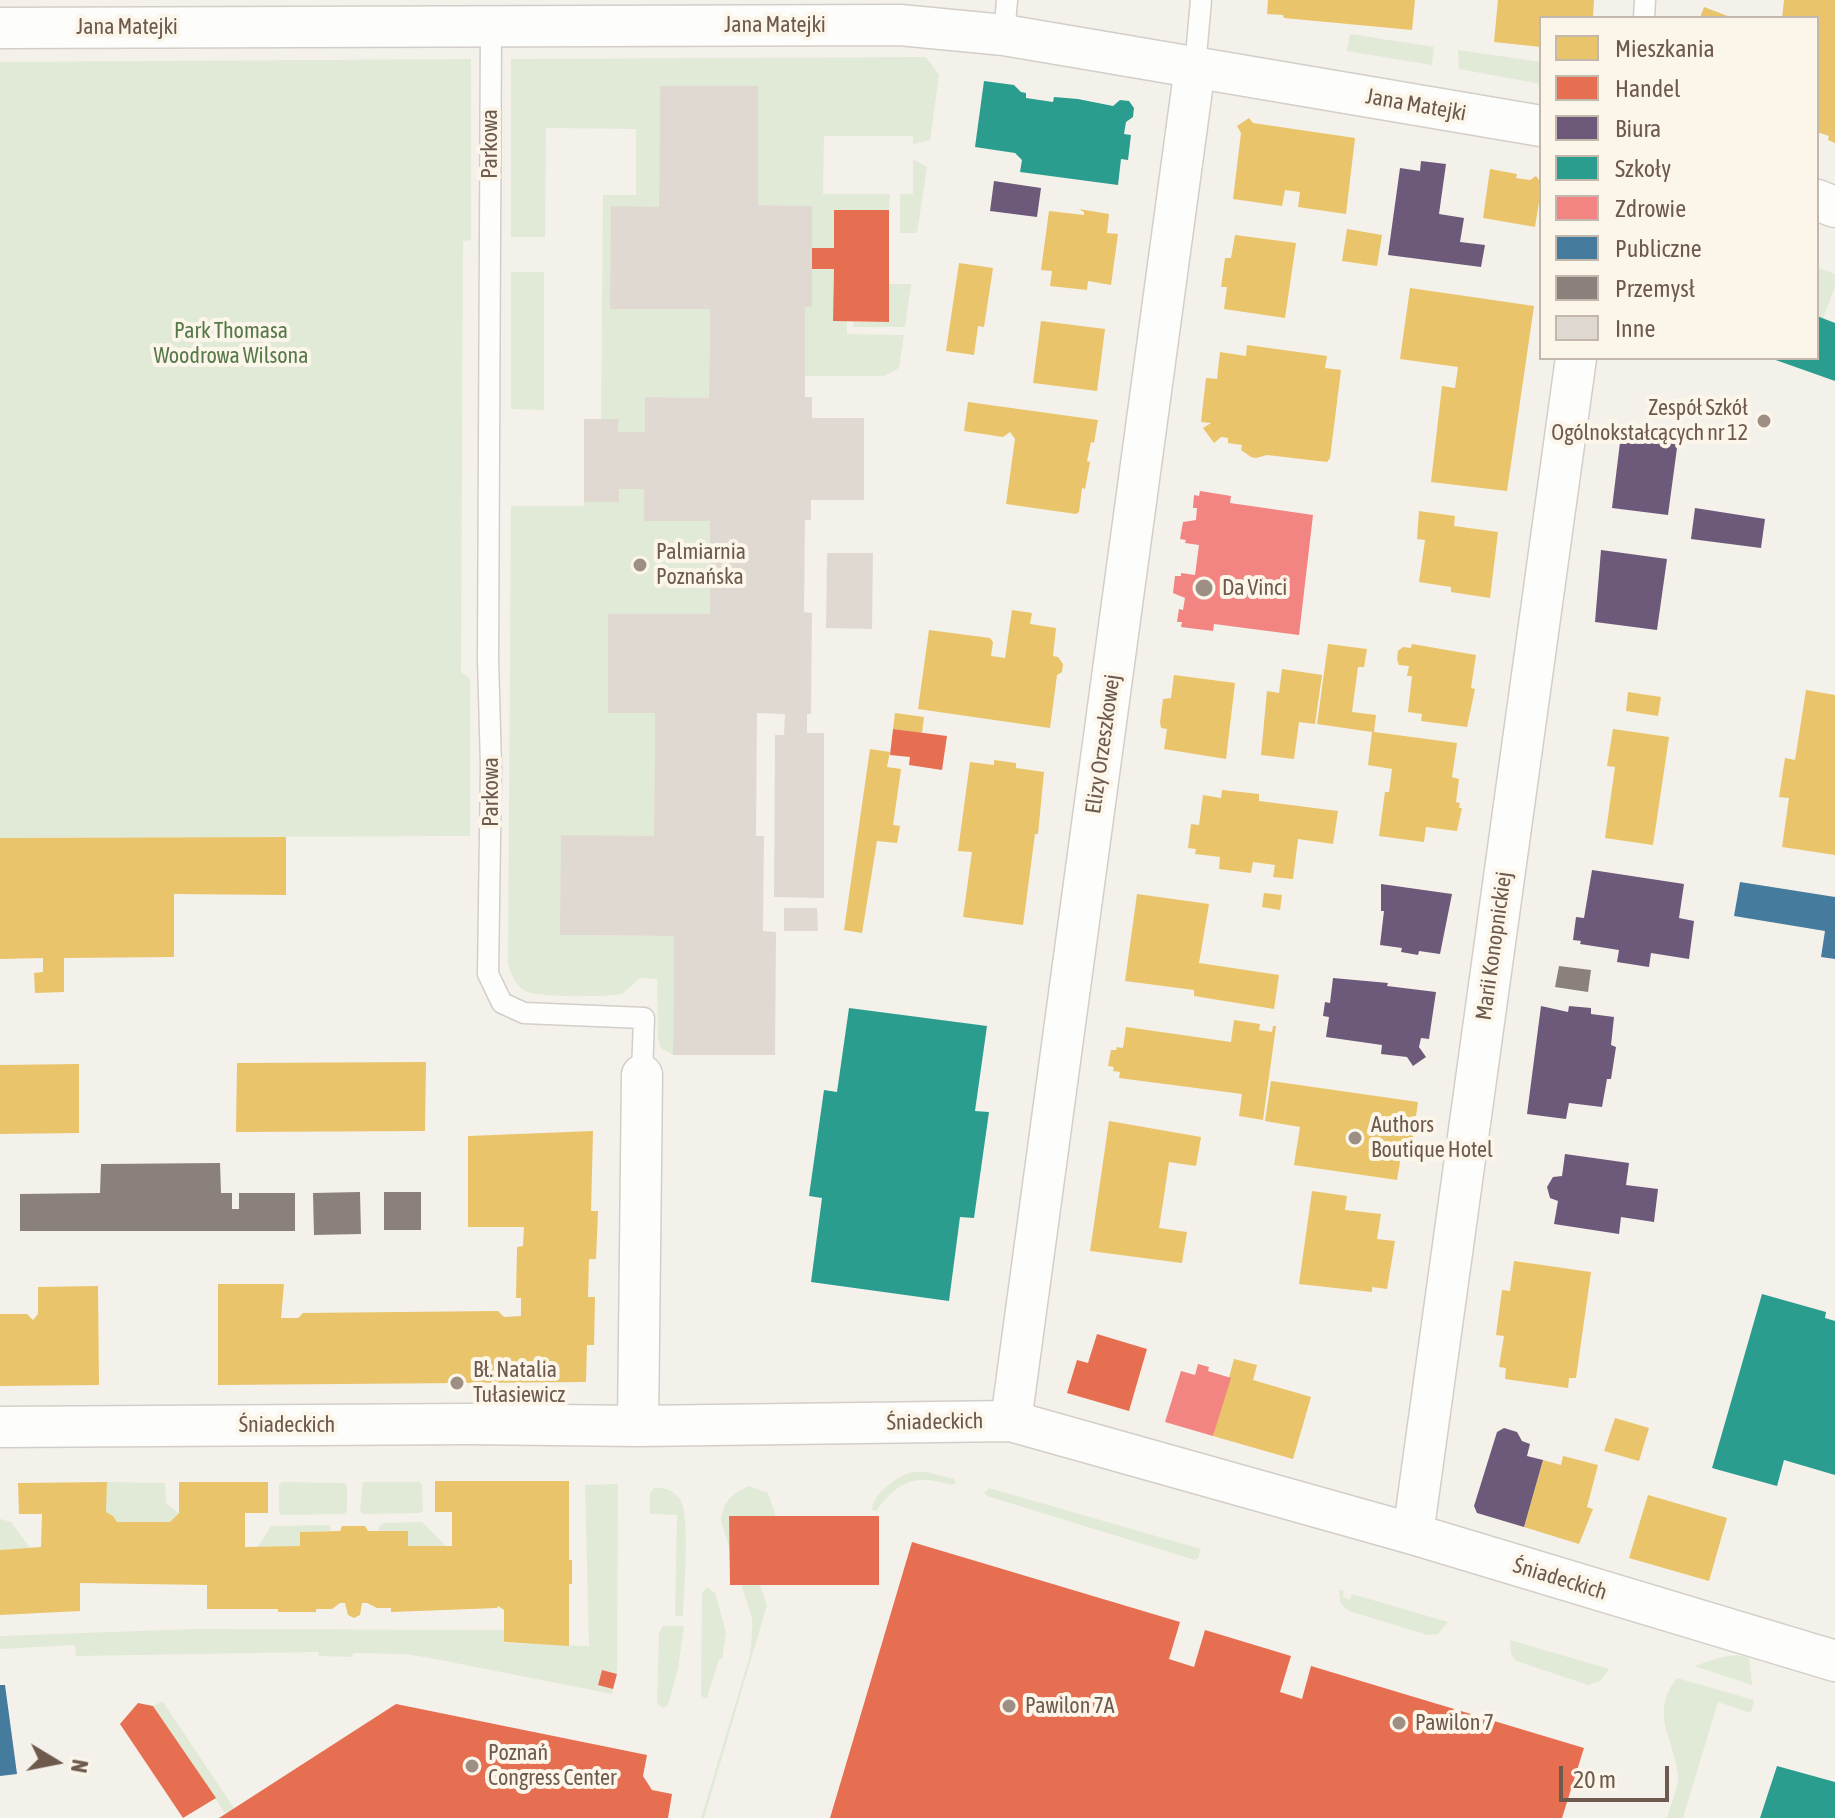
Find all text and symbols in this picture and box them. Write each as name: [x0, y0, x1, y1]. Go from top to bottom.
street label: Jana Matejki: [724, 12, 826, 38]
street label: Jana Matejki: [76, 14, 178, 40]
legend: [1539, 16, 1819, 360]
text: Mieszkania: [1615, 35, 1715, 62]
text: Handel: [1615, 75, 1680, 102]
street label: Jana Matejki: [1364, 83, 1468, 127]
street label: Parkowa: [477, 109, 503, 179]
text: Biura: [1615, 115, 1661, 142]
text: Szkoły: [1615, 155, 1671, 182]
text: Zdrowie: [1615, 195, 1686, 222]
text: Publiczne: [1615, 235, 1702, 262]
text: Przemysł: [1615, 275, 1695, 302]
text: Inne: [1615, 315, 1655, 342]
park label: Park Thomasa Woodrowa Wilsona: [153, 318, 309, 370]
place label: Zespół Szkół Ogólnokstałcących nr 12: [1551, 395, 1748, 446]
marker: Zespół Szkół Ogólnokstałcących nr 12: [1755, 412, 1773, 430]
place label: Palmiarnia Poznańska: [656, 539, 746, 590]
marker: Palmiarnia Poznańska: [631, 556, 649, 574]
place label: Da Vinci: [1222, 575, 1287, 601]
marker: Da Vinci: [1193, 577, 1215, 599]
street label: Elizy Orzeszkowej: [1080, 673, 1126, 815]
street label: Parkowa: [478, 757, 504, 827]
street label: Marii Konopnickiej: [1471, 870, 1517, 1022]
place label: Authors Boutique Hotel: [1371, 1112, 1493, 1164]
marker: Authors Boutique Hotel: [1346, 1129, 1364, 1147]
place label: Bł. Natalia Tułasiewicz: [473, 1357, 565, 1408]
marker: Bł. Natalia Tułasiewicz: [448, 1374, 466, 1392]
street label: Śniadeckich: [887, 1408, 983, 1436]
street label: Śniadeckich: [239, 1412, 335, 1438]
street label: Śniadeckich: [1510, 1552, 1610, 1606]
place label: Pawilon 7A: [1025, 1693, 1115, 1719]
marker: Pawilon 7A: [1000, 1697, 1018, 1715]
place label: Pawilon 7: [1415, 1710, 1494, 1736]
marker: Pawilon 7: [1390, 1714, 1408, 1732]
north arrow: [16, 1722, 96, 1802]
place label: Poznań Congress Center: [488, 1740, 617, 1792]
scale bar: [1563, 1750, 1673, 1800]
marker: Poznań Congress Center: [463, 1757, 481, 1775]
text: N: [66, 1758, 94, 1775]
text: 20 m: [1573, 1766, 1616, 1793]

